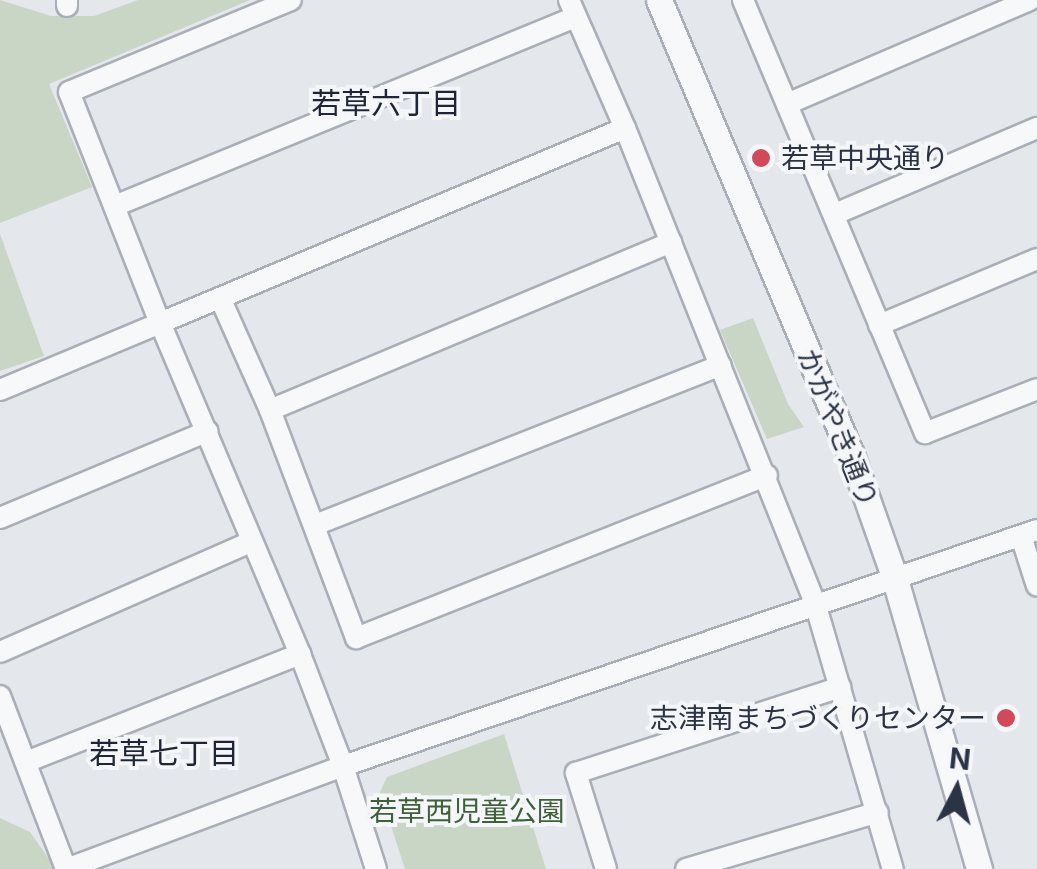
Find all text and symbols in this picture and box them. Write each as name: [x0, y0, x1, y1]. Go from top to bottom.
district label: 若草六丁目: [311, 85, 461, 121]
place label: 若草中央通り: [781, 141, 949, 175]
marker: 若草中央通り: [750, 147, 772, 169]
street label: かがやき通り: [791, 344, 885, 512]
place label: 志津南まちづくりセンター: [650, 701, 986, 735]
marker: 志津南まちづくりセンター: [995, 707, 1017, 729]
district label: 若草七丁目: [89, 735, 239, 771]
north arrow: [907, 739, 1007, 839]
text: N: [948, 741, 973, 777]
park label: 若草西児童公園: [369, 794, 565, 828]

